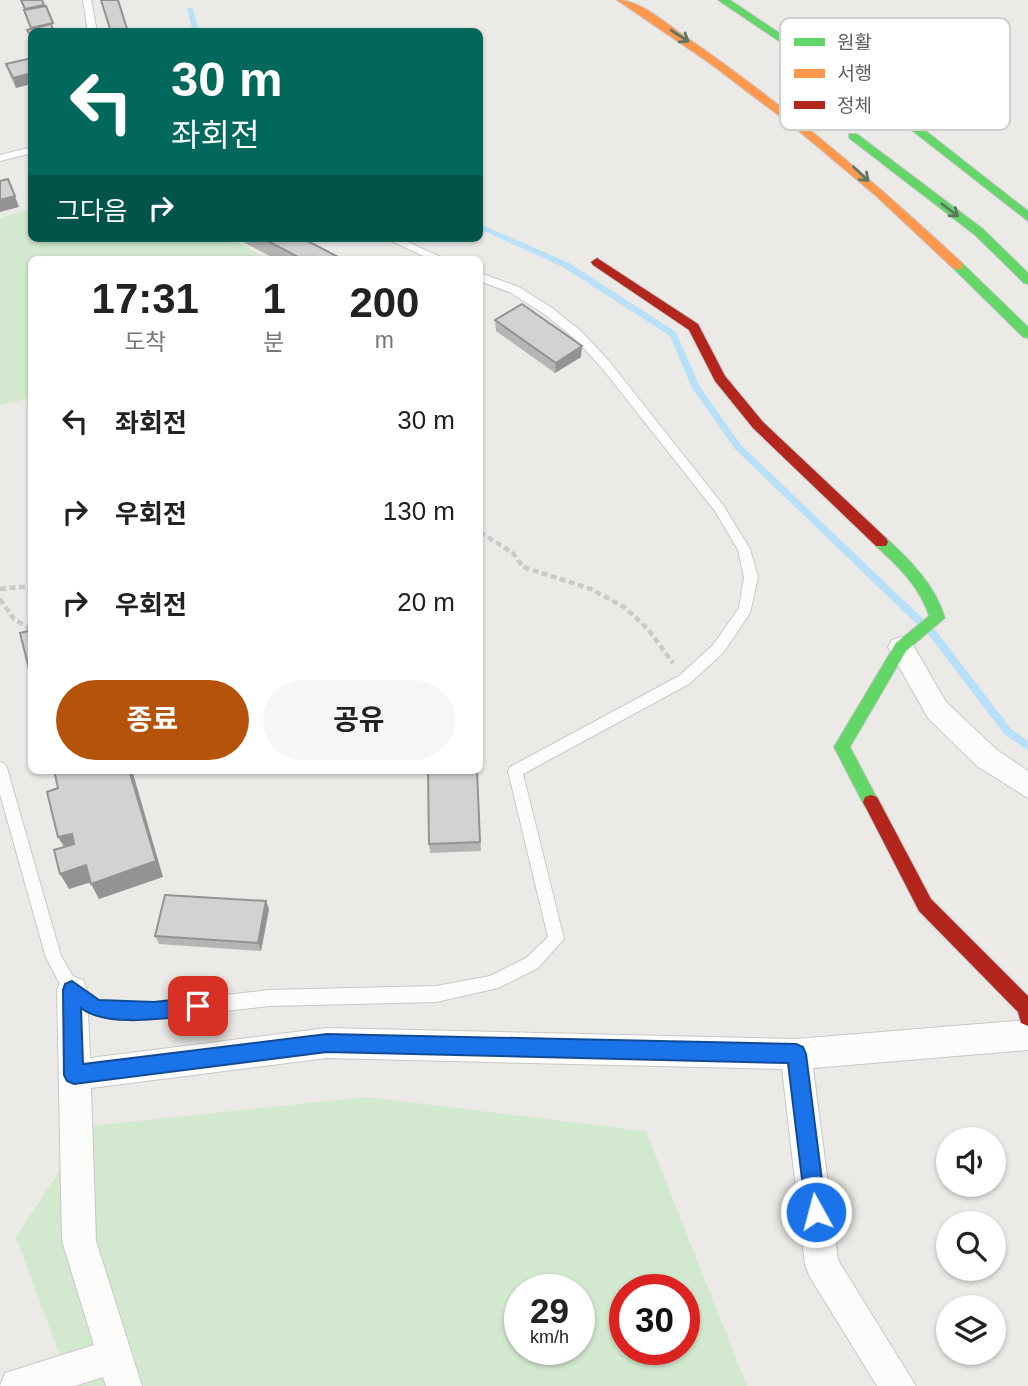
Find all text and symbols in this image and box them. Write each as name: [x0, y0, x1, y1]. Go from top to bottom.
legend: [780, 18, 1010, 130]
one-way arrow: [670, 29, 690, 43]
text: 원활: [837, 32, 872, 53]
text: 30 m: [171, 52, 283, 106]
icon: left: [56, 56, 147, 147]
text: 서행: [837, 63, 872, 84]
text: 정체: [837, 95, 872, 116]
text: 좌회전: [171, 117, 259, 153]
one-way arrow: [852, 165, 869, 182]
icon: right: [142, 189, 180, 227]
text: 그다음: [56, 196, 128, 226]
one-way arrow: [940, 202, 959, 217]
text: 17:31: [92, 275, 199, 322]
text: 1: [262, 275, 286, 322]
text: 200: [349, 279, 419, 326]
text: m: [375, 327, 394, 353]
text: 도착: [124, 329, 166, 355]
text: 분: [264, 329, 285, 355]
icon: left: [56, 402, 94, 440]
text: 30 m: [397, 405, 455, 435]
text: 좌회전: [115, 408, 187, 438]
icon: right: [56, 493, 94, 531]
text: 130 m: [383, 496, 455, 526]
text: 우회전: [115, 499, 187, 529]
icon: right: [56, 584, 94, 622]
text: 20 m: [397, 587, 455, 617]
text: 우회전: [115, 590, 187, 620]
button: 종료: [56, 680, 249, 760]
button: 공유: [263, 680, 455, 760]
pin: [168, 976, 228, 1036]
icon: arrive: [179, 987, 217, 1025]
map controls: [936, 1127, 1006, 1365]
button: sound: [936, 1127, 1006, 1197]
position arrow: [779, 1175, 853, 1249]
button: search: [936, 1211, 1006, 1281]
speed limit sign: 30: [609, 1274, 700, 1365]
text: 29: [530, 1291, 569, 1330]
button: layers: [936, 1295, 1006, 1365]
text: km/h: [530, 1327, 569, 1347]

